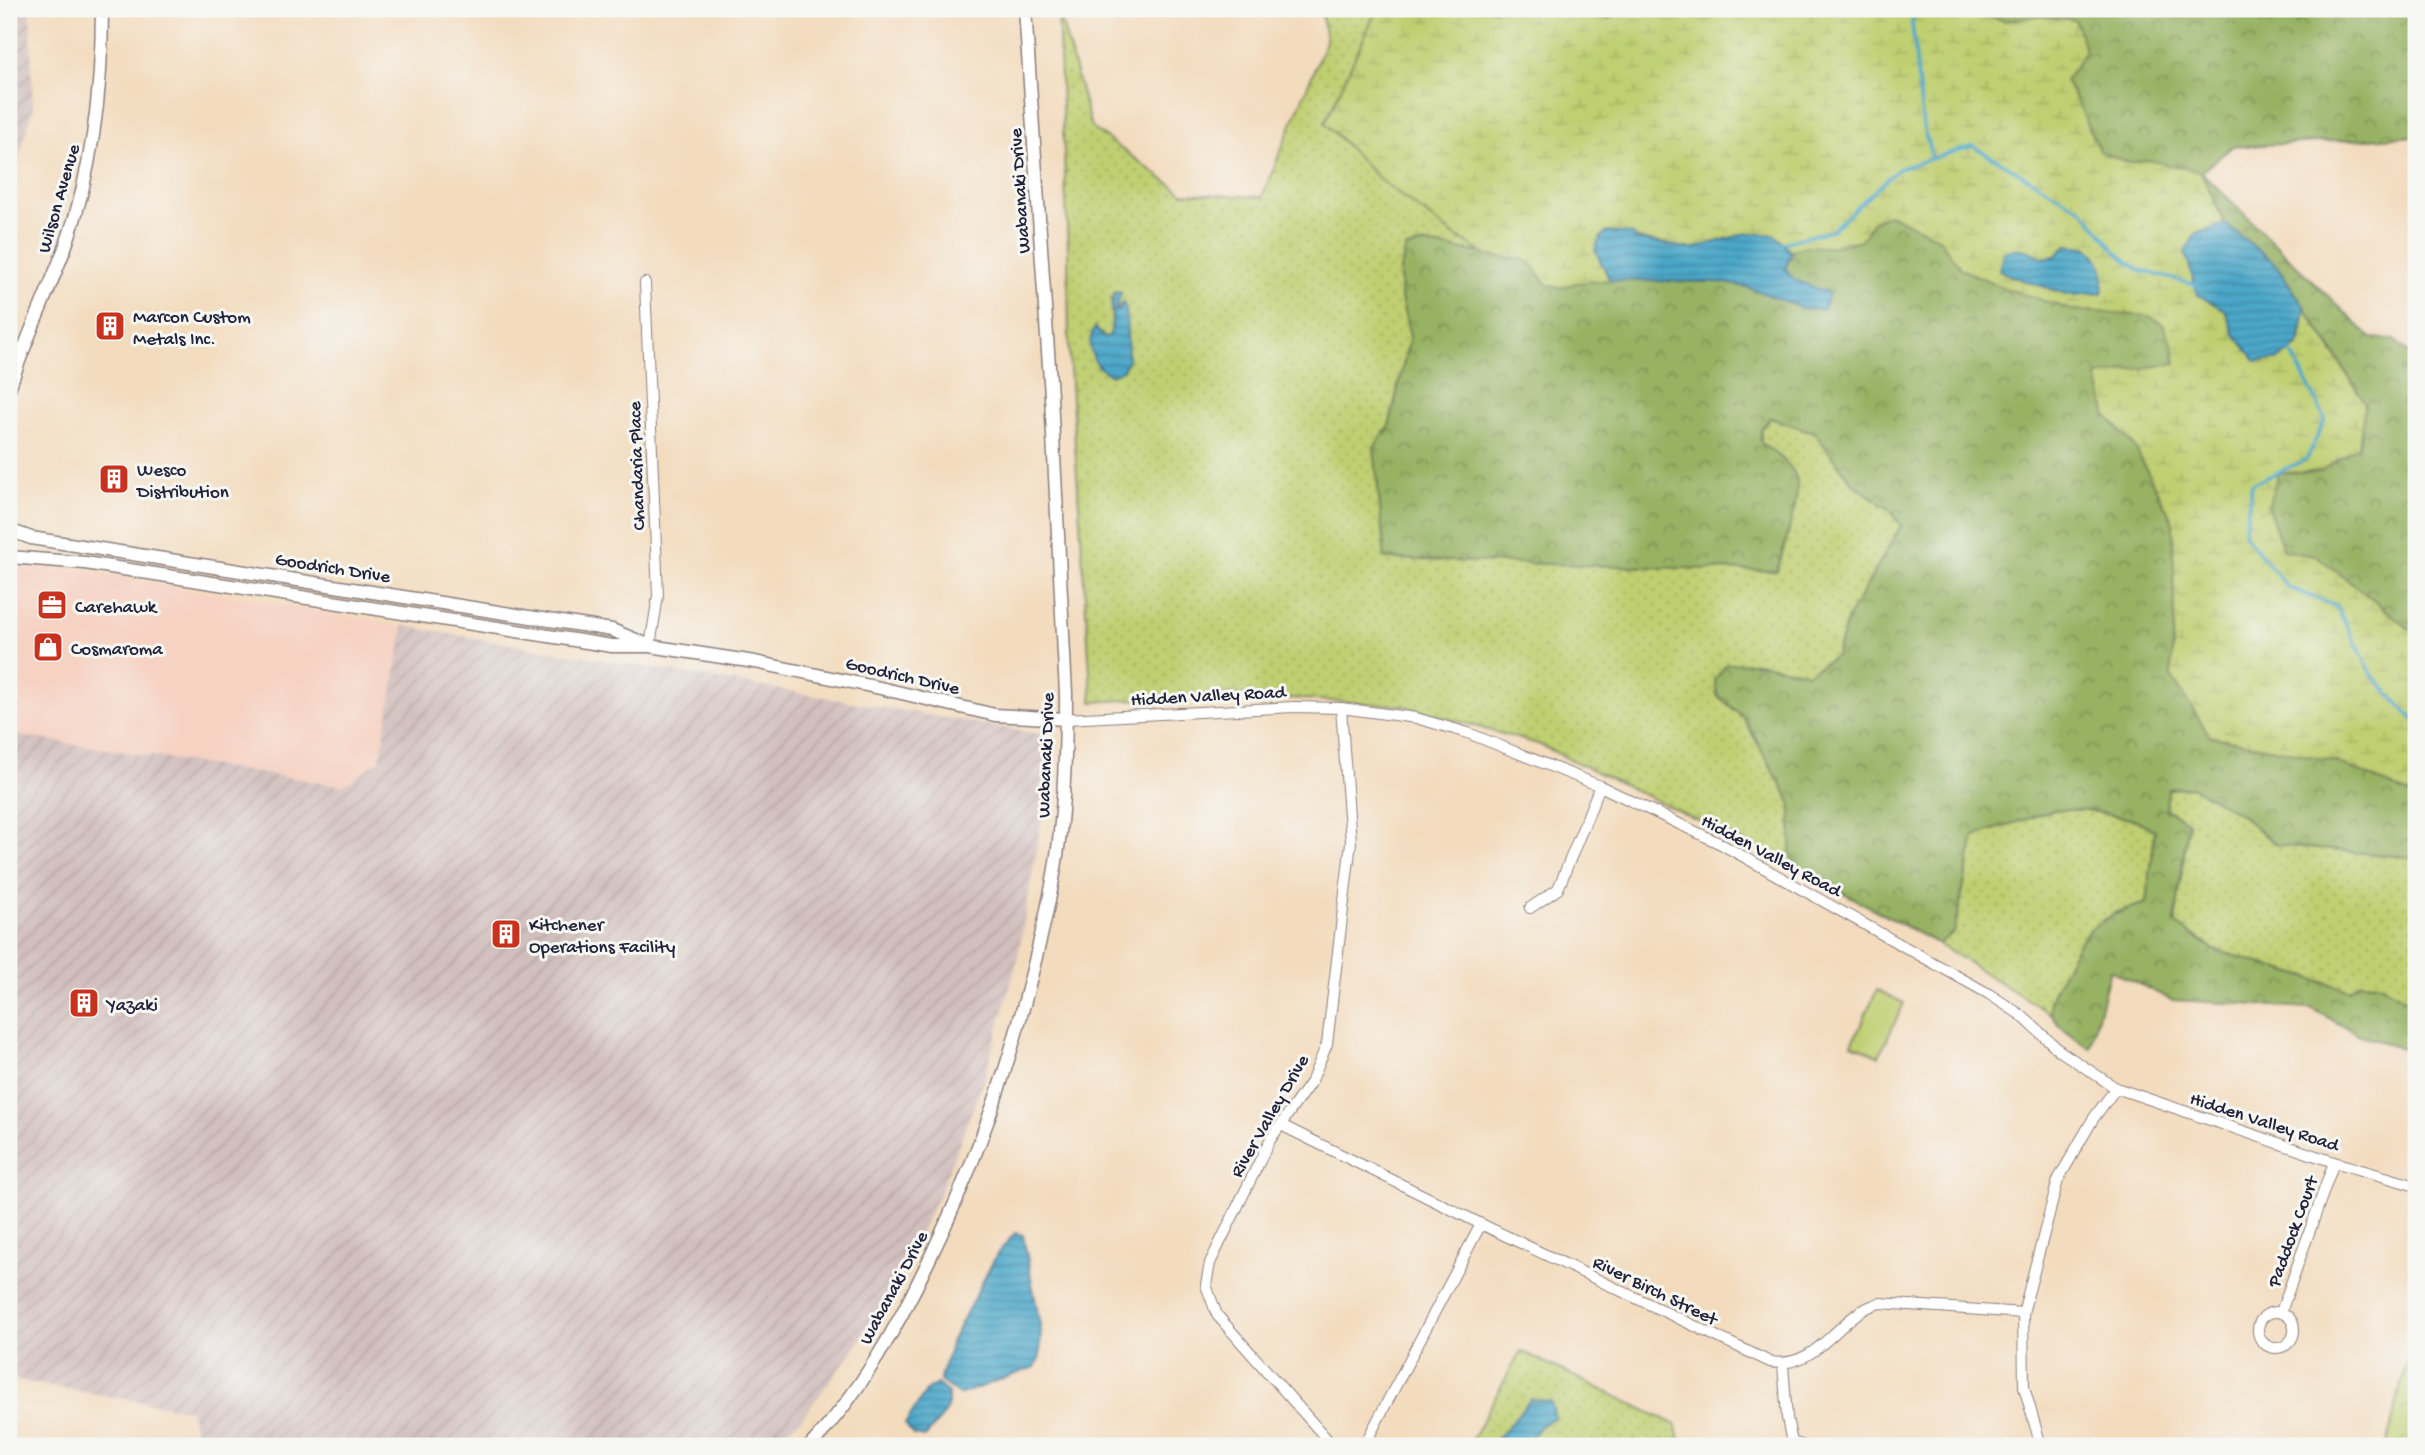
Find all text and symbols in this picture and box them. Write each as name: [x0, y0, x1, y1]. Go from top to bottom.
street label: Wabanaki Drive: [1006, 127, 1037, 254]
street label: Wilson Avenue: [34, 142, 87, 256]
place label: Marcon Custom Metals Inc.: [133, 307, 251, 352]
building icon: Marcon Custom Metals Inc.: [93, 309, 127, 343]
street label: Chandaria Place: [625, 401, 652, 531]
place label: Wesco Distribution: [135, 460, 229, 505]
building icon: Wesco Distribution: [97, 462, 131, 496]
street label: Goodrich Drive: [273, 549, 392, 590]
office icon: Carehawk: [35, 588, 69, 622]
place label: Carehawk: [75, 597, 158, 620]
shop icon: Cosmaroma: [31, 630, 65, 664]
place label: Cosmaroma: [71, 639, 164, 662]
street label: Goodrich Drive: [843, 653, 962, 702]
street label: Hidden Valley Road: [1130, 682, 1288, 713]
street label: Wabanaki Drive: [1034, 692, 1061, 818]
street label: Hidden Valley Road: [1696, 811, 1846, 905]
place label: Kitchener Operations Facility: [529, 915, 676, 960]
building icon: Kitchener Operations Facility: [489, 917, 523, 951]
building icon: Yazaki: [67, 986, 101, 1020]
place label: Yazaki: [105, 995, 158, 1018]
street label: River Valley Drive: [1227, 1051, 1316, 1182]
street label: Hidden Valley Road: [2187, 1088, 2343, 1159]
street label: Paddock Court: [2263, 1172, 2326, 1292]
street label: Wabanaki Drive: [856, 1228, 935, 1349]
street label: River Birch Street: [1588, 1252, 1723, 1333]

